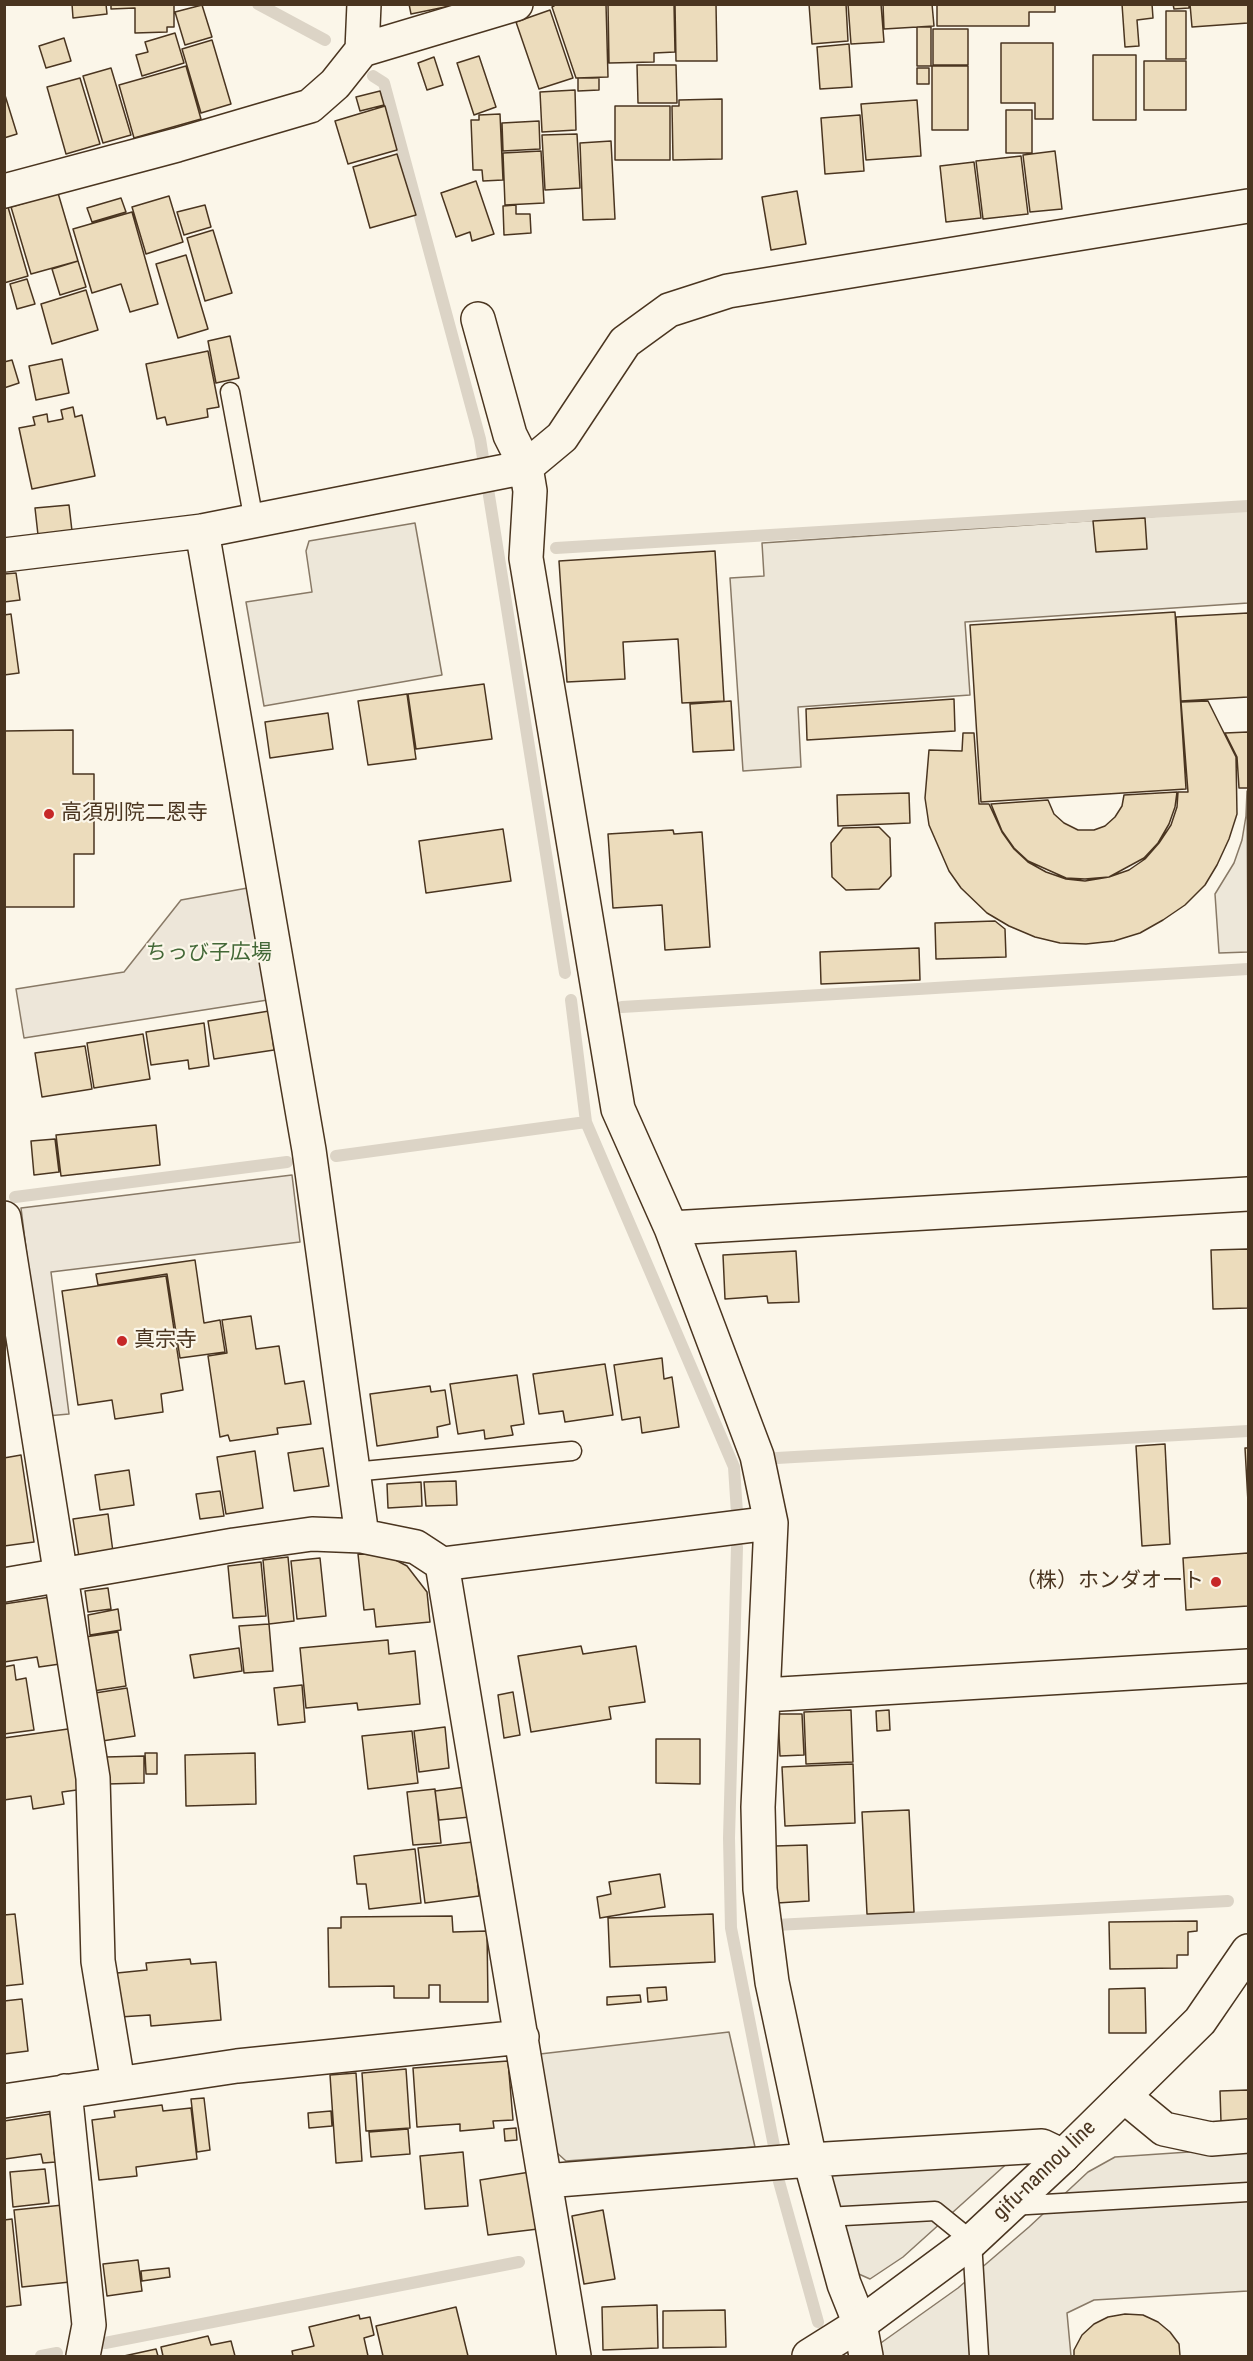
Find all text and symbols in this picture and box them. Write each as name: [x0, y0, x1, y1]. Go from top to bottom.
place label: 高須別院二恩寺: [61, 801, 208, 827]
marker: 高須別院二恩寺: [42, 807, 56, 821]
park label: ちっび子広場: [146, 941, 272, 967]
place label: 真宗寺: [134, 1328, 197, 1354]
marker: 真宗寺: [115, 1334, 129, 1348]
place label: （株）ホンダオート: [1015, 1569, 1204, 1595]
marker: （株）ホンダオート: [1209, 1575, 1223, 1589]
street label: gifu-nannou line: [988, 2116, 1102, 2226]

